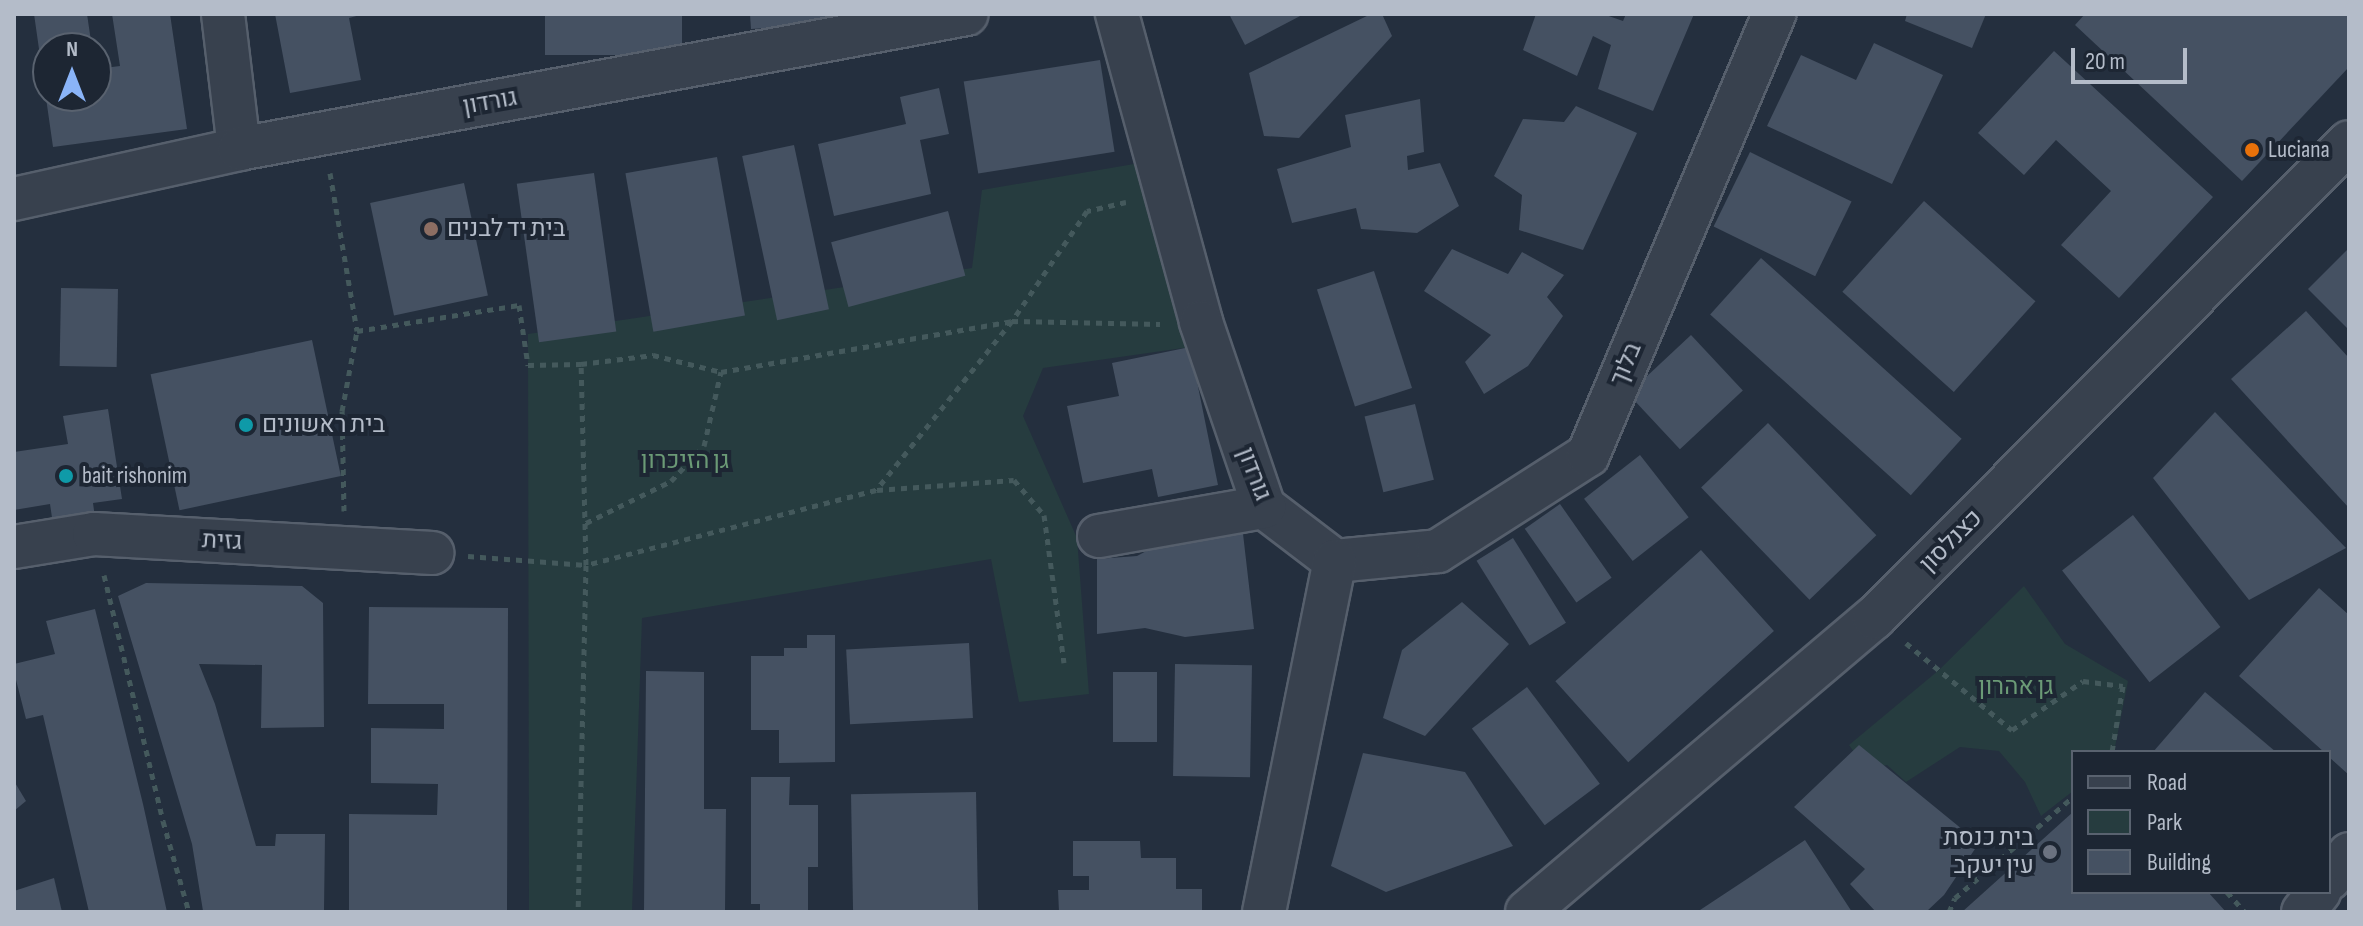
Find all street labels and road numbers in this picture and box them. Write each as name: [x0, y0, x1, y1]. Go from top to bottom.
street label: גורדון: [461, 83, 519, 121]
street label: בלוך: [1604, 338, 1648, 390]
street label: גורדון: [1231, 443, 1277, 505]
street label: כצנלסון: [1914, 504, 1988, 578]
street label: גזית: [201, 526, 243, 556]

